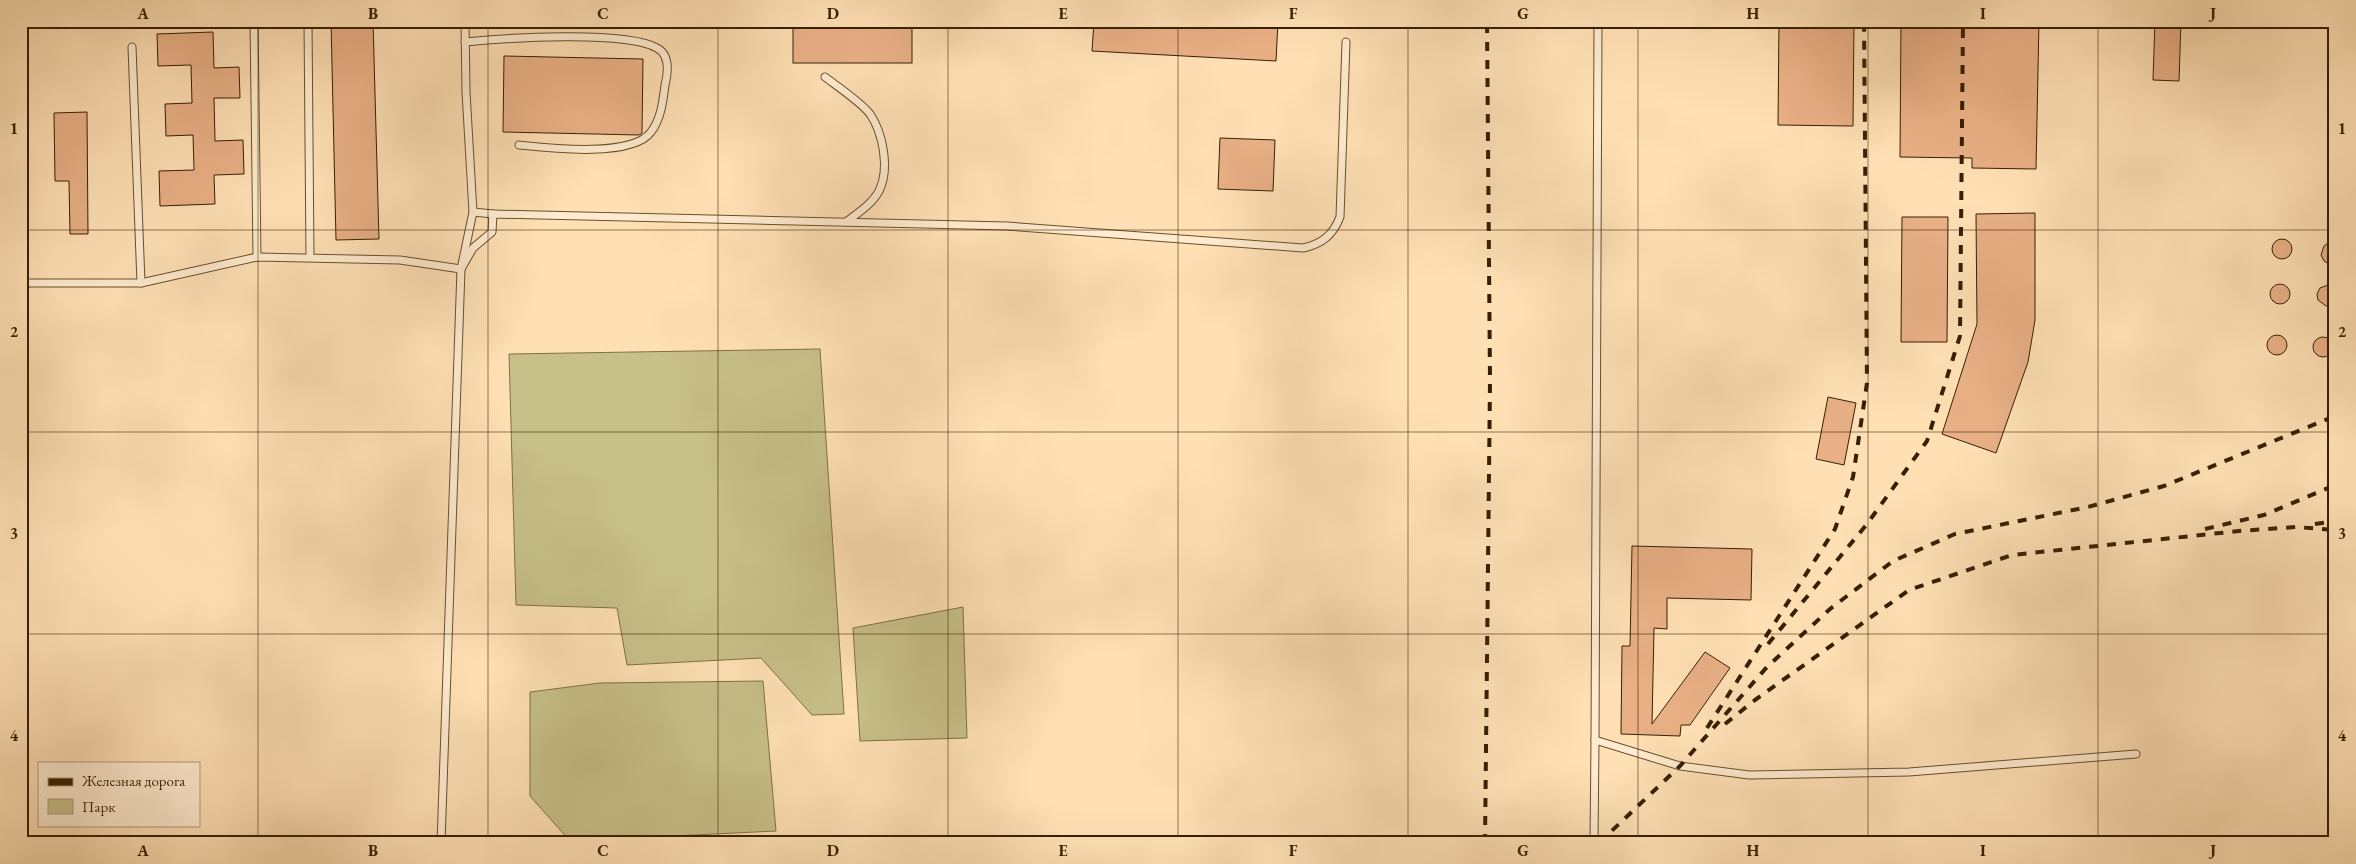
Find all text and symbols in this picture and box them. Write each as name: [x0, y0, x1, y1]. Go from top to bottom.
text: A: [136, 3, 149, 24]
text: B: [368, 3, 378, 24]
text: C: [597, 3, 609, 24]
text: D: [827, 3, 839, 24]
text: E: [1058, 3, 1068, 24]
text: F: [1289, 3, 1298, 24]
text: G: [1517, 3, 1529, 24]
text: H: [1747, 3, 1760, 24]
text: I: [1980, 3, 1986, 24]
text: J: [2208, 3, 2216, 24]
text: 1: [10, 118, 18, 139]
text: 1: [2338, 118, 2346, 139]
text: 2: [10, 321, 19, 342]
text: 2: [2338, 321, 2347, 342]
text: 3: [10, 523, 18, 544]
text: 3: [2338, 523, 2346, 544]
text: 4: [10, 725, 19, 746]
text: 4: [2338, 725, 2347, 746]
legend: [38, 762, 200, 826]
text: Железная дорога: [81, 771, 185, 790]
text: Парк: [82, 797, 115, 816]
text: A: [136, 840, 149, 861]
text: B: [368, 840, 378, 861]
text: C: [597, 840, 609, 861]
text: D: [827, 840, 839, 861]
text: E: [1058, 840, 1068, 861]
text: F: [1289, 840, 1298, 861]
text: G: [1517, 840, 1529, 861]
text: H: [1747, 840, 1760, 861]
text: I: [1980, 840, 1986, 861]
text: J: [2208, 840, 2216, 861]

